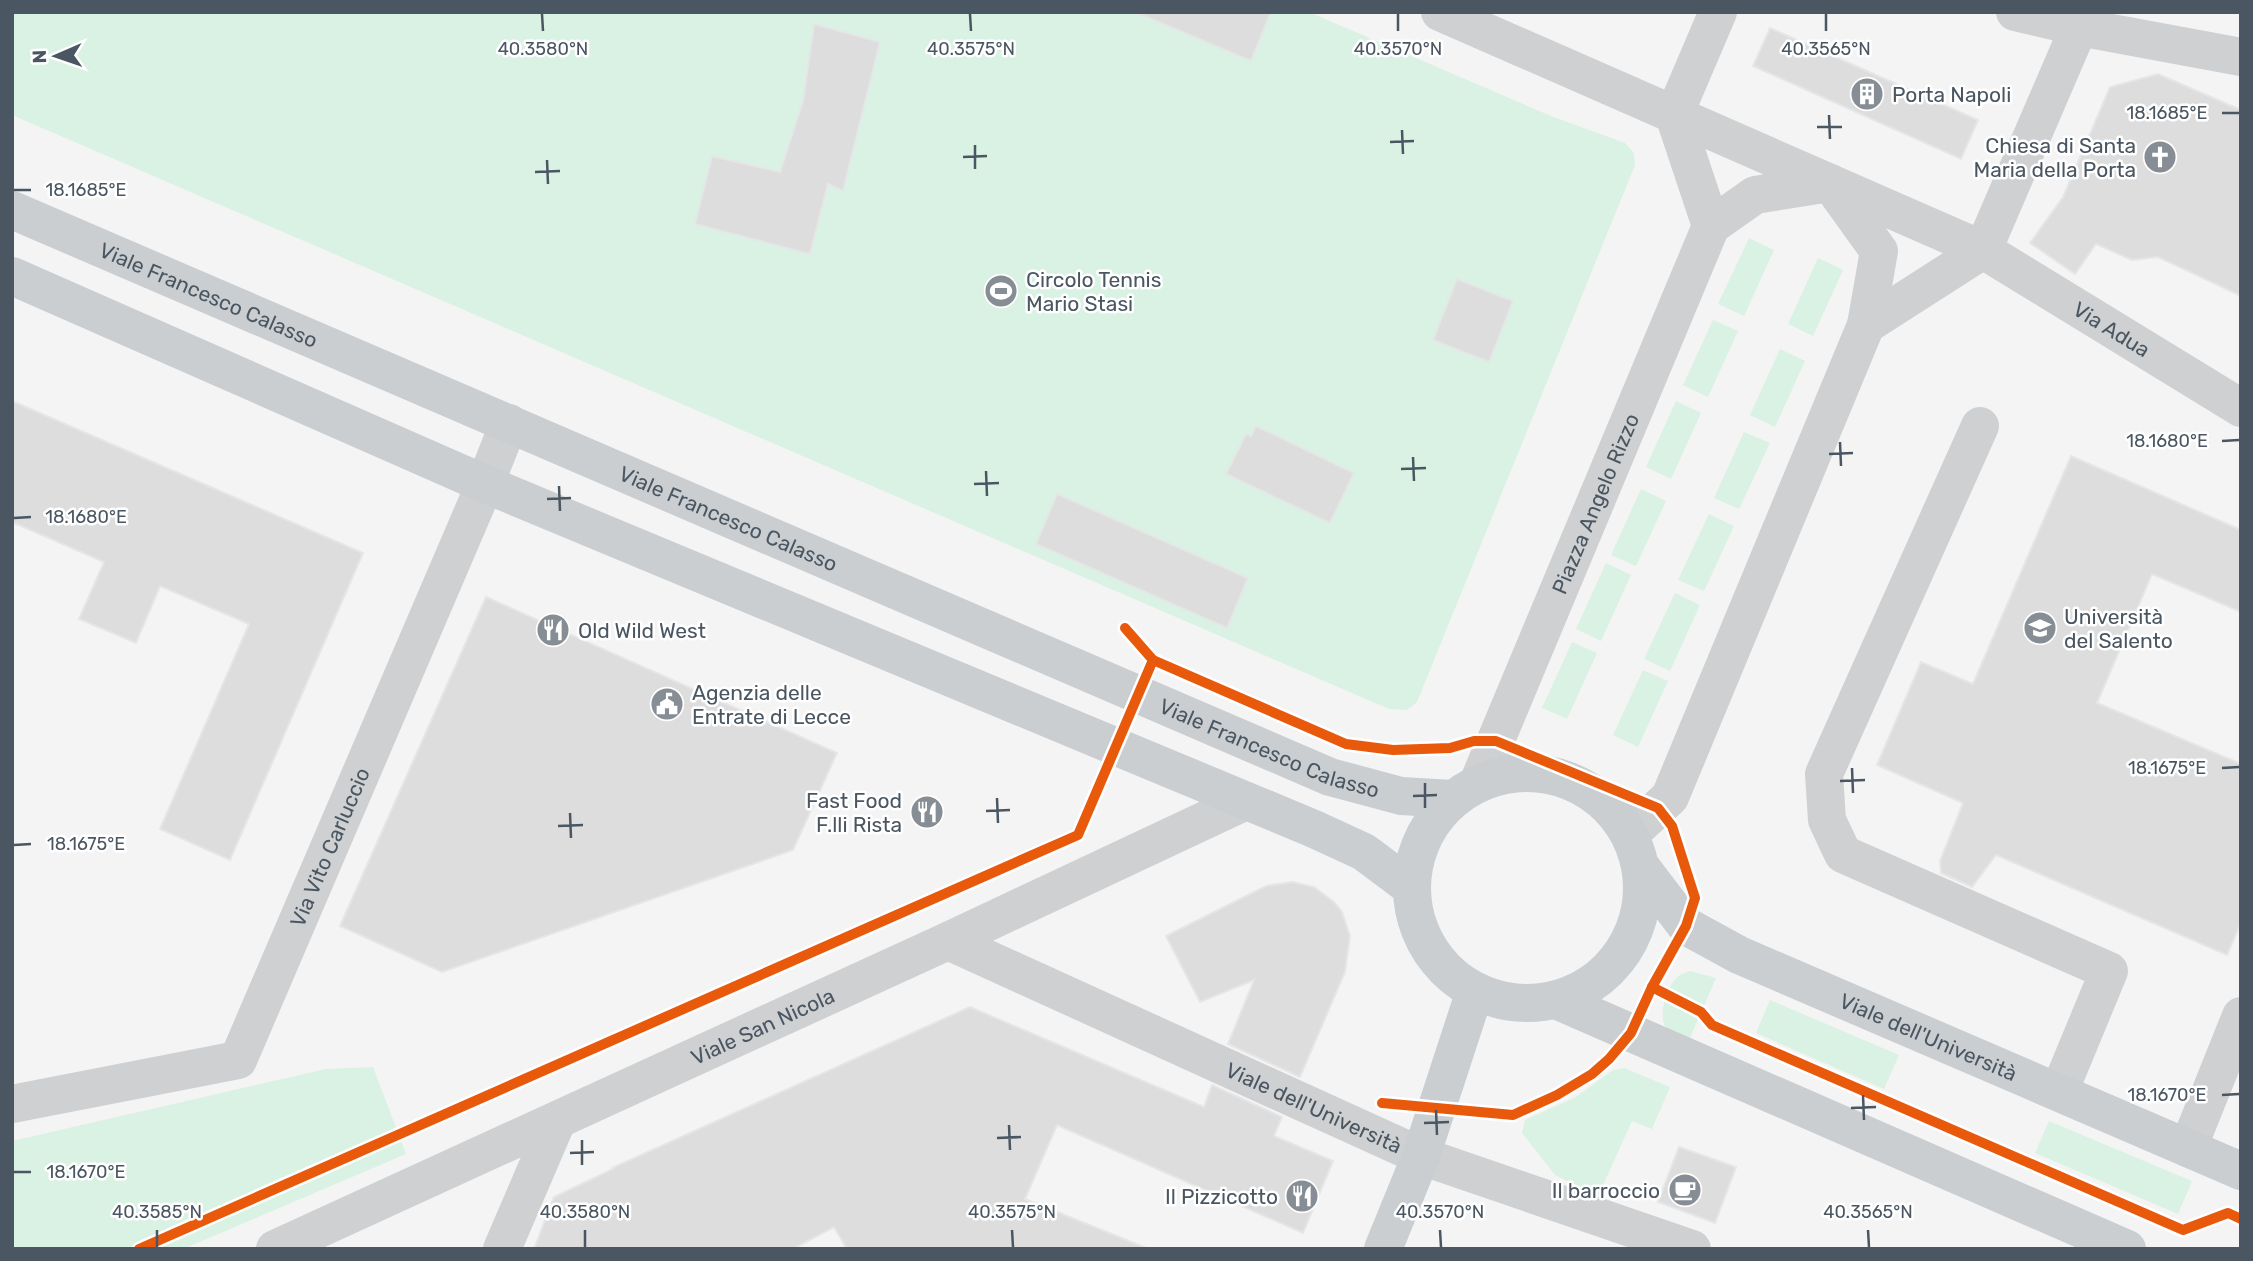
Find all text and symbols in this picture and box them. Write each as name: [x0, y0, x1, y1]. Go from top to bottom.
north arrow: [21, 21, 91, 91]
text: 40.3580°N: [498, 38, 588, 60]
text: 40.3575°N: [927, 38, 1015, 60]
text: 40.3570°N: [1354, 38, 1442, 60]
text: 40.3565°N: [1781, 38, 1871, 60]
text: N: [28, 49, 51, 64]
building icon: Porta Napoli: [1848, 75, 1886, 113]
place label: Porta Napoli: [1892, 82, 2011, 107]
text: 18.1685°E: [2127, 102, 2207, 124]
place label: Chiesa di Santa Maria della Porta: [1974, 133, 2136, 182]
church icon: Chiesa di Santa Maria della Porta: [2141, 138, 2179, 176]
text: 18.1685°E: [46, 179, 126, 201]
street label: Viale Francesco Calasso: [96, 237, 322, 353]
place label: Circolo Tennis Mario Stasi: [1026, 267, 1161, 316]
sports icon: Circolo Tennis Mario Stasi: [982, 272, 1020, 310]
street label: Via Adua: [2069, 296, 2155, 362]
street label: Piazza Angelo Rizzo: [1546, 409, 1644, 598]
text: 18.1680°E: [2126, 430, 2208, 452]
street label: Viale Francesco Calasso: [616, 460, 841, 576]
text: 18.1680°E: [45, 506, 127, 528]
place label: Università del Salento: [2064, 604, 2173, 653]
school or university icon: Università del Salento: [2021, 609, 2059, 647]
restaurant icon: Old Wild West: [534, 611, 572, 649]
place label: Old Wild West: [578, 618, 706, 643]
place label: Agenzia delle Entrate di Lecce: [692, 680, 851, 729]
public building icon: Agenzia delle Entrate di Lecce: [648, 685, 686, 723]
street label: Viale Francesco Calasso: [1156, 693, 1382, 802]
text: 18.1675°E: [2128, 757, 2206, 779]
street label: Via Vito Carluccio: [284, 764, 375, 930]
place label: Fast Food F.lli Rista: [806, 788, 902, 837]
restaurant icon: Fast Food F.lli Rista: [908, 793, 946, 831]
text: 18.1675°E: [47, 833, 125, 855]
street label: Viale San Nicola: [687, 982, 838, 1070]
street label: Viale dell'Università: [1836, 987, 2021, 1086]
street label: Viale dell'Università: [1222, 1057, 1406, 1158]
text: 18.1670°E: [2128, 1084, 2206, 1106]
text: 18.1670°E: [47, 1161, 125, 1183]
cafe icon: Il barroccio: [1666, 1171, 1704, 1209]
restaurant icon: Il Pizzicotto: [1283, 1177, 1321, 1215]
place label: Il barroccio: [1552, 1178, 1660, 1203]
place label: Il Pizzicotto: [1165, 1184, 1278, 1209]
text: 40.3585°N: [112, 1201, 202, 1223]
text: 40.3580°N: [540, 1201, 630, 1223]
text: 40.3575°N: [968, 1201, 1056, 1223]
text: 40.3570°N: [1396, 1201, 1484, 1223]
text: 40.3565°N: [1823, 1201, 1913, 1223]

